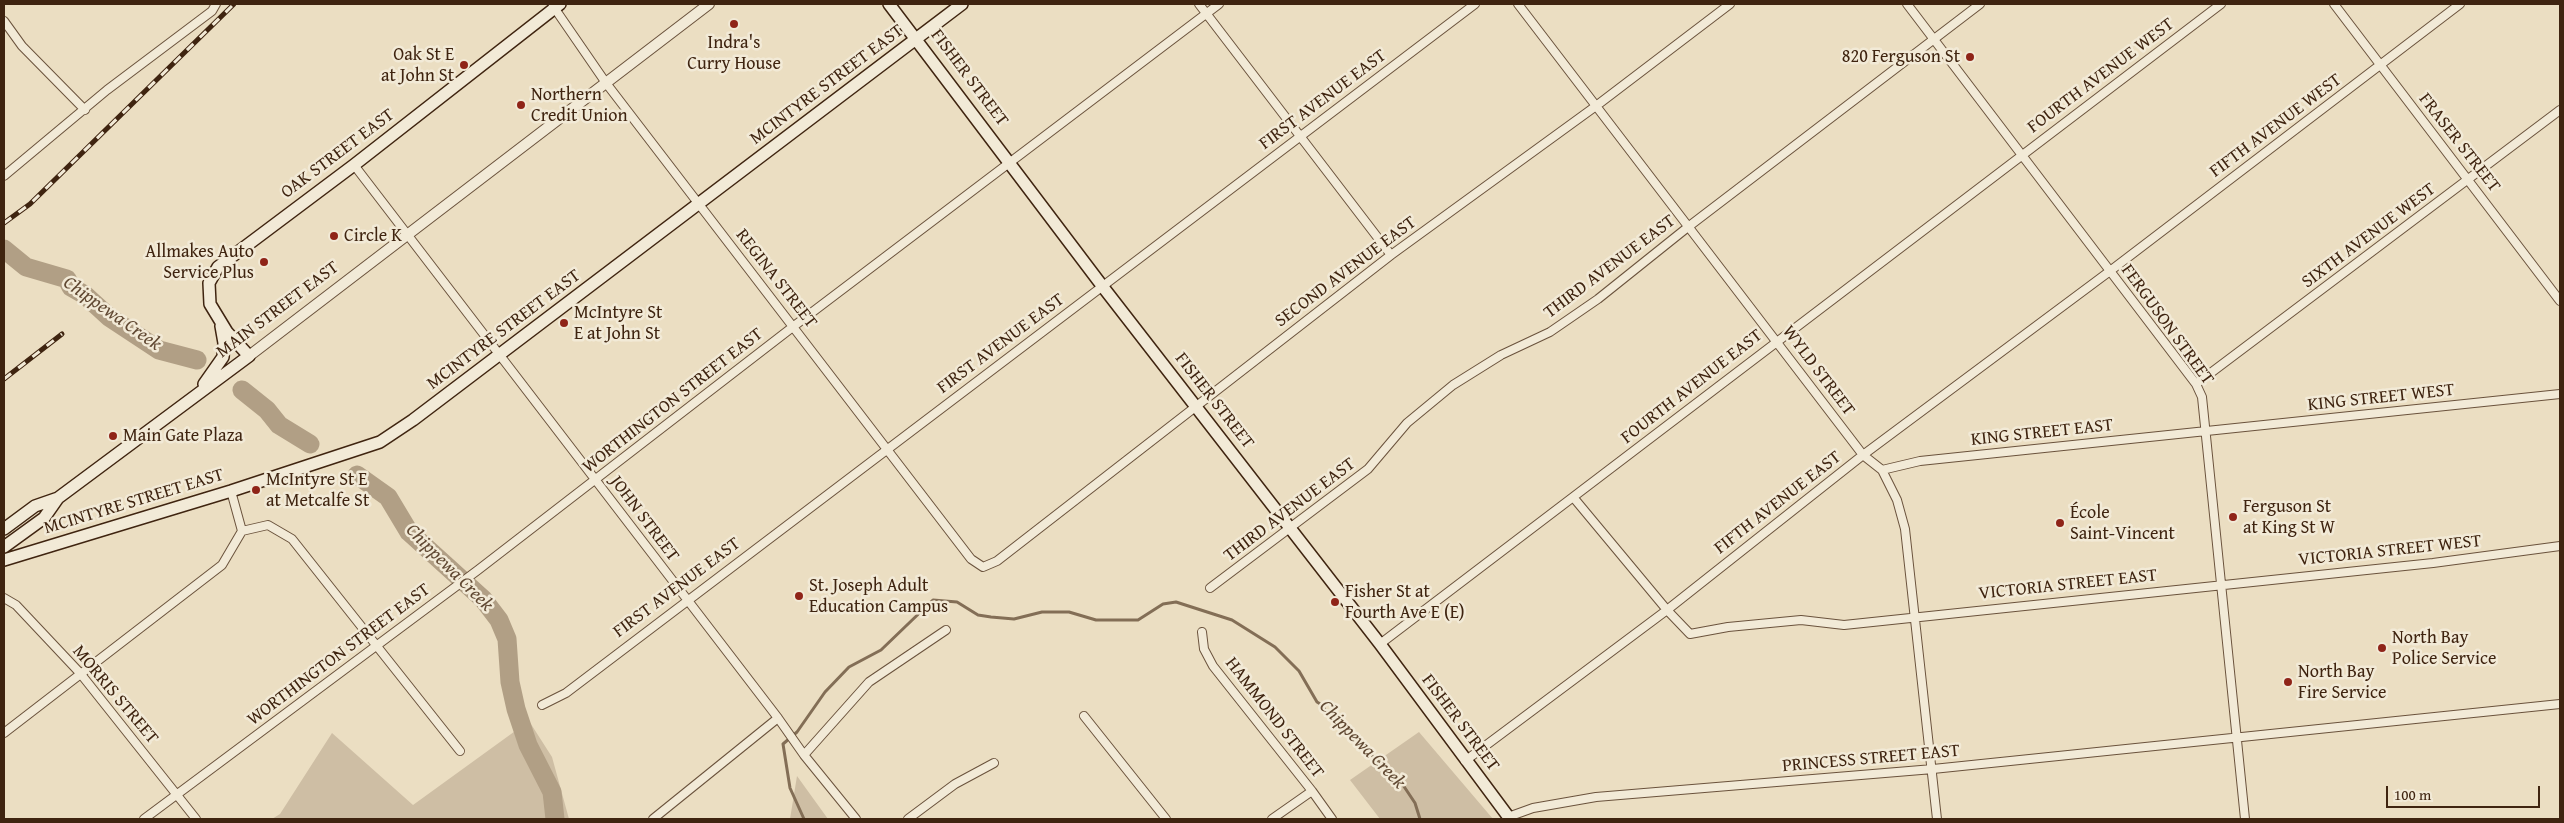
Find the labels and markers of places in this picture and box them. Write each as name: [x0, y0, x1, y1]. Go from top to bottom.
marker: Indra's Curry House: [728, 18, 740, 30]
place label: Indra's Curry House: [687, 32, 781, 74]
place label: Oak St E at John St: [381, 44, 454, 86]
place label: 820 Ferguson St: [1842, 46, 1960, 68]
marker: 820 Ferguson St: [1964, 51, 1976, 63]
marker: Oak St E at John St: [458, 59, 470, 71]
place label: Northern Credit Union: [531, 84, 628, 126]
marker: Northern Credit Union: [515, 99, 527, 111]
place label: Circle K: [344, 225, 402, 247]
marker: Circle K: [328, 230, 340, 242]
place label: Allmakes Auto Service Plus: [145, 241, 254, 284]
marker: Allmakes Auto Service Plus: [258, 256, 270, 268]
place label: McIntyre St E at John St: [574, 302, 662, 344]
marker: McIntyre St E at John St: [558, 317, 570, 329]
place label: Main Gate Plaza: [123, 425, 243, 447]
marker: Main Gate Plaza: [107, 430, 119, 442]
place label: McIntyre St E at Metcalfe St: [266, 469, 369, 512]
marker: McIntyre St E at Metcalfe St: [250, 484, 262, 496]
place label: Ferguson St at King St W: [2243, 496, 2335, 538]
place label: École Saint-Vincent: [2070, 502, 2175, 544]
marker: Ferguson St at King St W: [2227, 511, 2239, 523]
marker: École Saint-Vincent: [2054, 517, 2066, 529]
place label: St. Joseph Adult Education Campus: [809, 575, 948, 618]
place label: Fisher St at Fourth Ave E (E): [1345, 581, 1465, 624]
marker: St. Joseph Adult Education Campus: [793, 590, 805, 602]
marker: Fisher St at Fourth Ave E (E): [1329, 596, 1341, 608]
place label: North Bay Police Service: [2392, 627, 2496, 670]
marker: North Bay Police Service: [2376, 642, 2388, 654]
place label: North Bay Fire Service: [2298, 661, 2386, 704]
marker: North Bay Fire Service: [2282, 676, 2294, 688]

